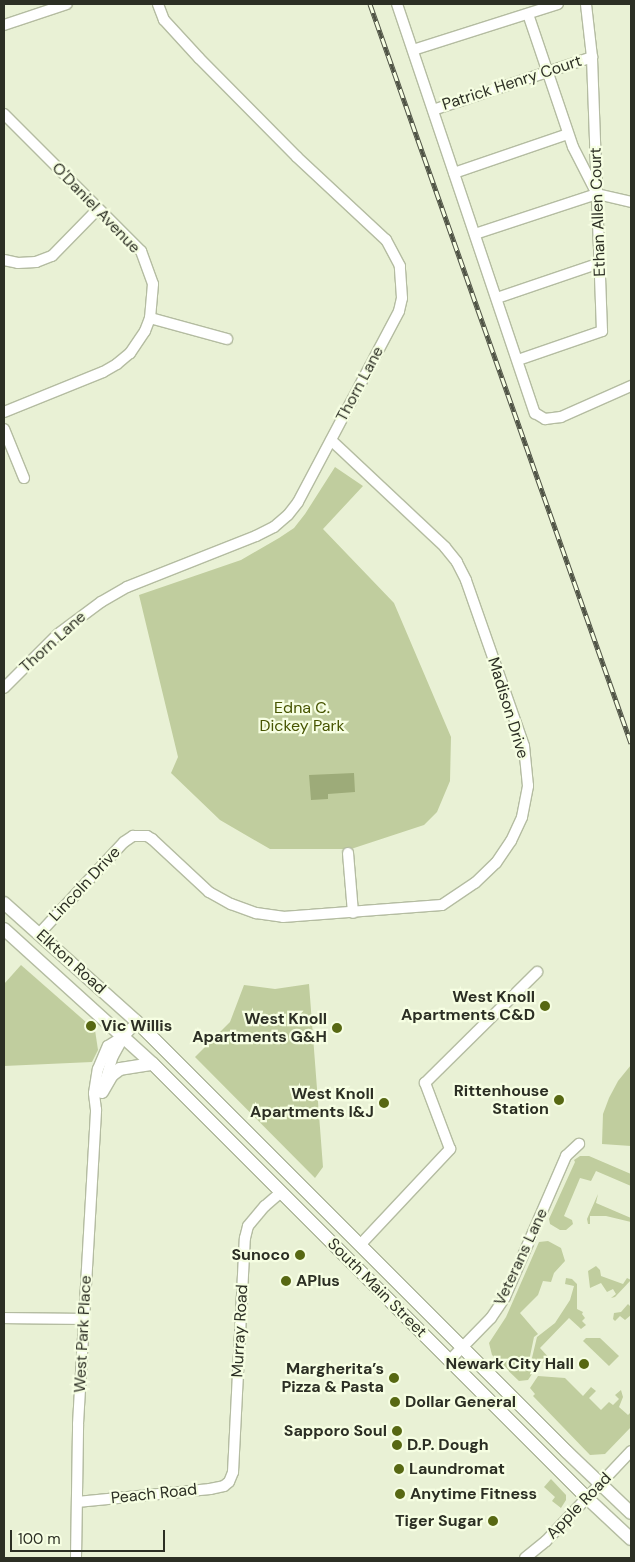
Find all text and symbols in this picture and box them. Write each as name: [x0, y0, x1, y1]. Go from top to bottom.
street label: Patrick Henry Court: [440, 51, 584, 115]
street label: Ethan Allen Court: [586, 147, 610, 277]
street label: O'Daniel Avenue: [48, 159, 144, 257]
street label: Thorn Lane: [332, 343, 388, 425]
street label: Thorn Lane: [16, 607, 90, 677]
street label: Madison Drive: [483, 655, 533, 761]
park label: Edna C. Dickey Park: [259, 698, 345, 736]
street label: Lincoln Drive: [46, 843, 124, 925]
street label: Elkton Road: [32, 926, 110, 998]
place label: West Knoll Apartments C&D: [401, 987, 535, 1025]
marker: West Knoll Apartments C&D: [539, 1000, 551, 1012]
place label: West Knoll Apartments G&H: [192, 1009, 327, 1047]
place label: Vic Willis: [101, 1016, 172, 1036]
marker: Vic Willis: [85, 1020, 97, 1032]
marker: West Knoll Apartments G&H: [331, 1022, 343, 1034]
place label: Rittenhouse Station: [454, 1081, 549, 1119]
place label: West Knoll Apartments I&J: [250, 1084, 374, 1122]
marker: Rittenhouse Station: [553, 1094, 565, 1106]
marker: West Knoll Apartments I&J: [378, 1097, 390, 1109]
street label: Veterans Lane: [490, 1205, 552, 1309]
street label: South Main Street: [323, 1234, 431, 1342]
place label: Sunoco: [231, 1245, 290, 1265]
marker: Sunoco: [294, 1249, 306, 1261]
place label: APlus: [296, 1271, 340, 1291]
street label: West Park Place: [70, 1275, 96, 1393]
marker: APlus: [280, 1275, 292, 1287]
street label: Murray Road: [228, 1284, 252, 1378]
place label: Newark City Hall: [446, 1354, 574, 1374]
marker: Newark City Hall: [578, 1358, 590, 1370]
place label: Margherita’s Pizza & Pasta: [281, 1359, 384, 1397]
marker: Margherita’s Pizza & Pasta: [388, 1372, 400, 1384]
place label: Dollar General: [405, 1392, 516, 1412]
marker: Dollar General: [389, 1396, 401, 1408]
place label: Sapporo Soul: [284, 1421, 387, 1441]
marker: Sapporo Soul: [391, 1425, 403, 1437]
place label: D.P. Dough: [407, 1435, 489, 1455]
marker: D.P. Dough: [391, 1439, 403, 1451]
place label: Laundromat: [409, 1459, 505, 1479]
marker: Laundromat: [393, 1463, 405, 1475]
street label: Apple Road: [543, 1469, 615, 1543]
street label: Peach Road: [110, 1480, 198, 1508]
place label: Anytime Fitness: [410, 1484, 537, 1504]
marker: Anytime Fitness: [394, 1488, 406, 1500]
place label: Tiger Sugar: [395, 1511, 483, 1531]
marker: Tiger Sugar: [487, 1515, 499, 1527]
scale bar: [12, 1520, 168, 1552]
text: 100 m: [18, 1529, 61, 1549]

